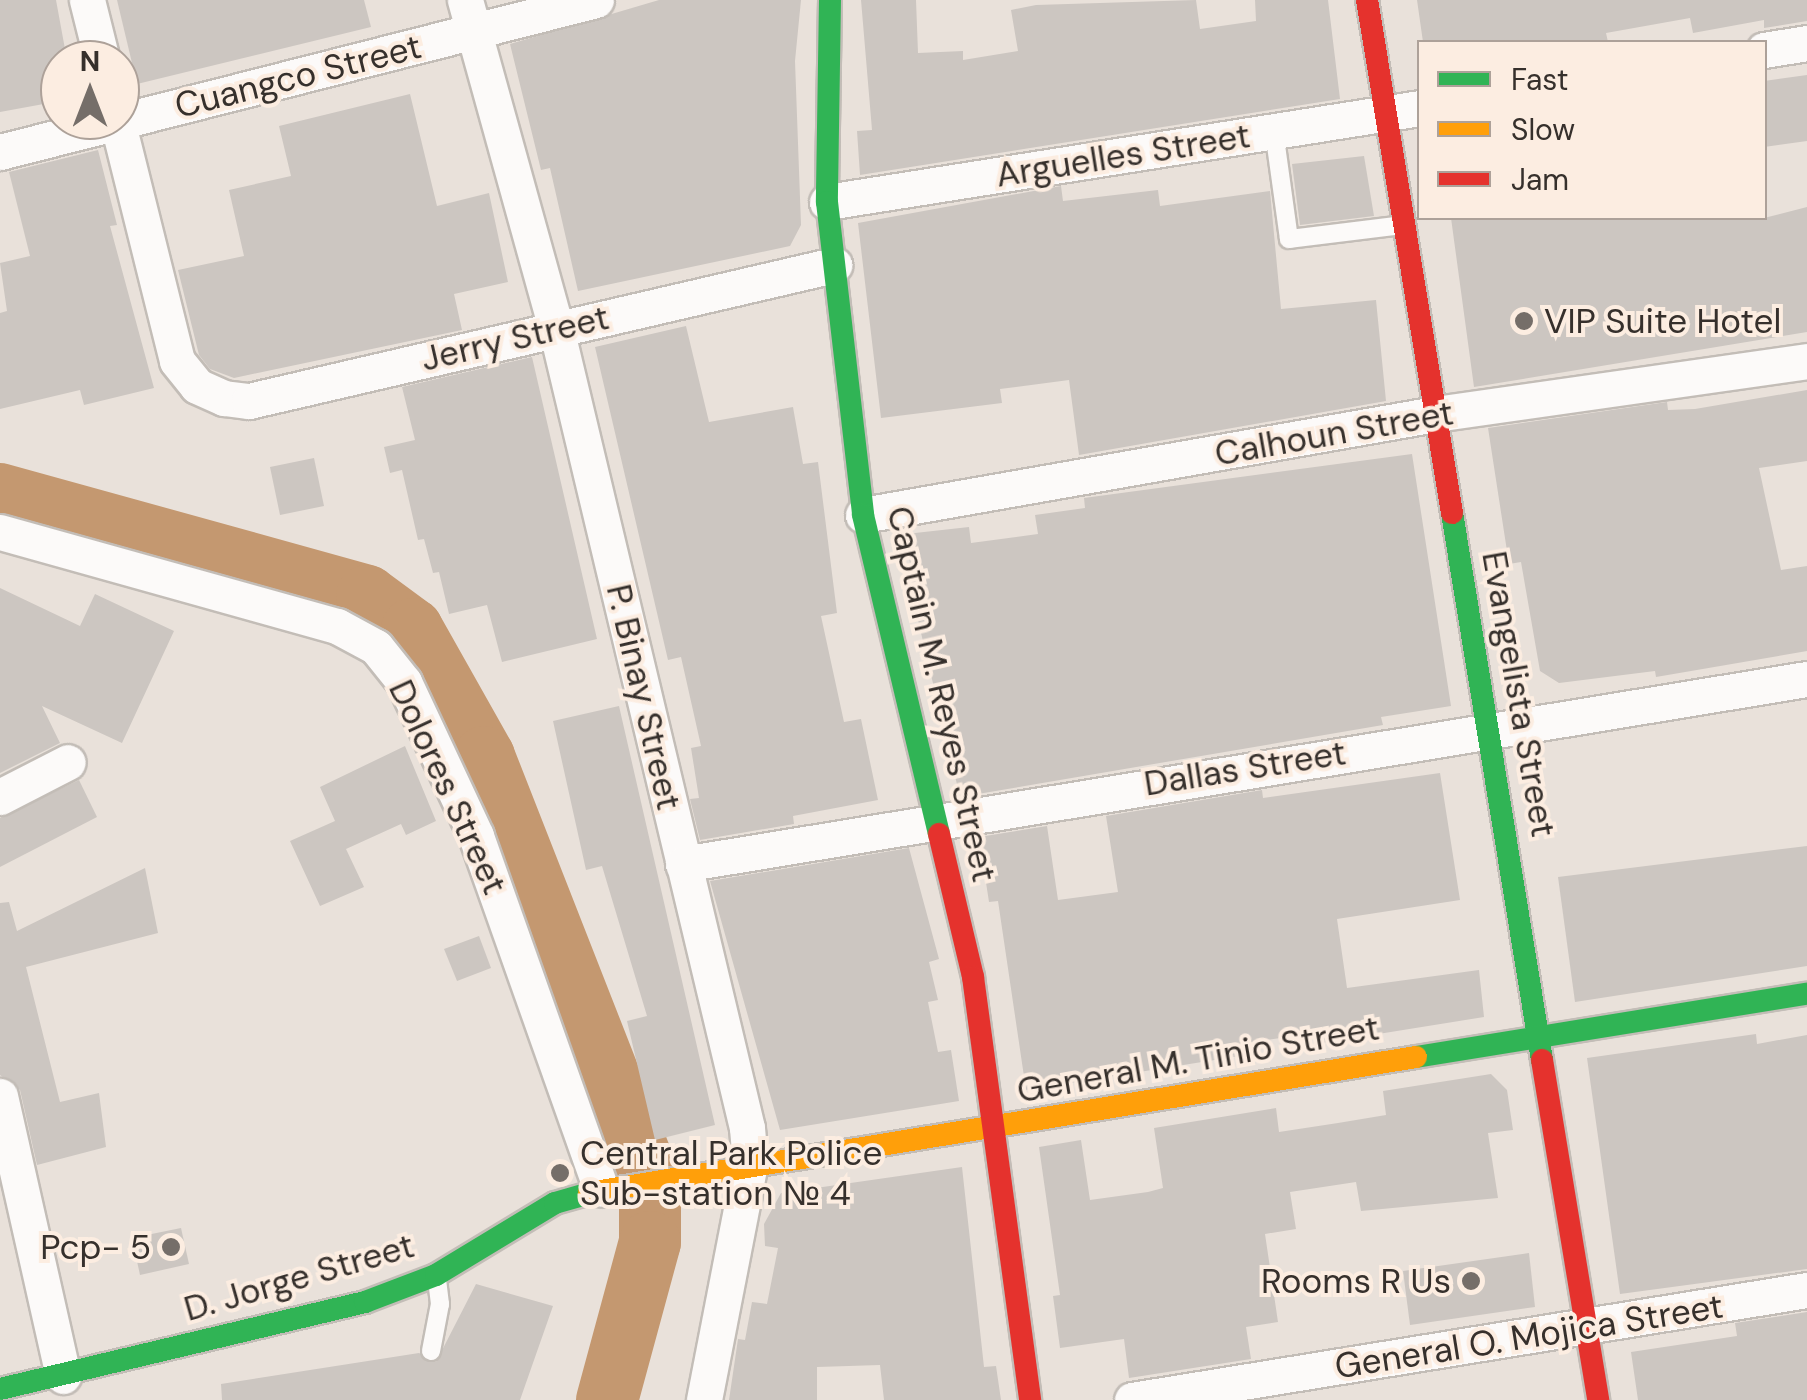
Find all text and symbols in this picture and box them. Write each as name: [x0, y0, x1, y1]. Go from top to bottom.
street label: Cuangco Street: [170, 25, 426, 127]
north arrow: [40, 40, 140, 140]
legend: [1417, 40, 1767, 220]
text: N: [80, 43, 100, 80]
text: Fast: [1511, 60, 1569, 99]
text: Slow: [1511, 110, 1575, 149]
street label: Arguelles Street: [993, 114, 1253, 196]
text: Jam: [1511, 160, 1569, 199]
street label: Jerry Street: [417, 296, 613, 380]
place label: VIP Suite Hotel: [1544, 300, 1781, 342]
marker: VIP Suite Hotel: [1513, 310, 1535, 332]
street label: Calhoun Street: [1211, 391, 1457, 475]
street label: Captain M. Reyes Street: [878, 502, 1006, 886]
street label: Evangelista Street: [1473, 548, 1565, 840]
street label: P. Binay Street: [598, 580, 690, 814]
street label: Dolores Street: [380, 673, 516, 901]
street label: Dallas Street: [1141, 731, 1349, 805]
street label: General M. Tinio Street: [1014, 1006, 1382, 1112]
place label: Central Park Police Sub-station № 4: [580, 1132, 882, 1214]
marker: Central Park Police Sub-station № 4: [549, 1162, 571, 1184]
street label: D. Jorge Street: [179, 1224, 419, 1330]
place label: Pcp- 5: [40, 1226, 151, 1268]
marker: Pcp- 5: [160, 1236, 182, 1258]
place label: Rooms R Us: [1261, 1260, 1451, 1302]
marker: Rooms R Us: [1460, 1270, 1482, 1292]
street label: General O. Mojica Street: [1332, 1285, 1726, 1387]

